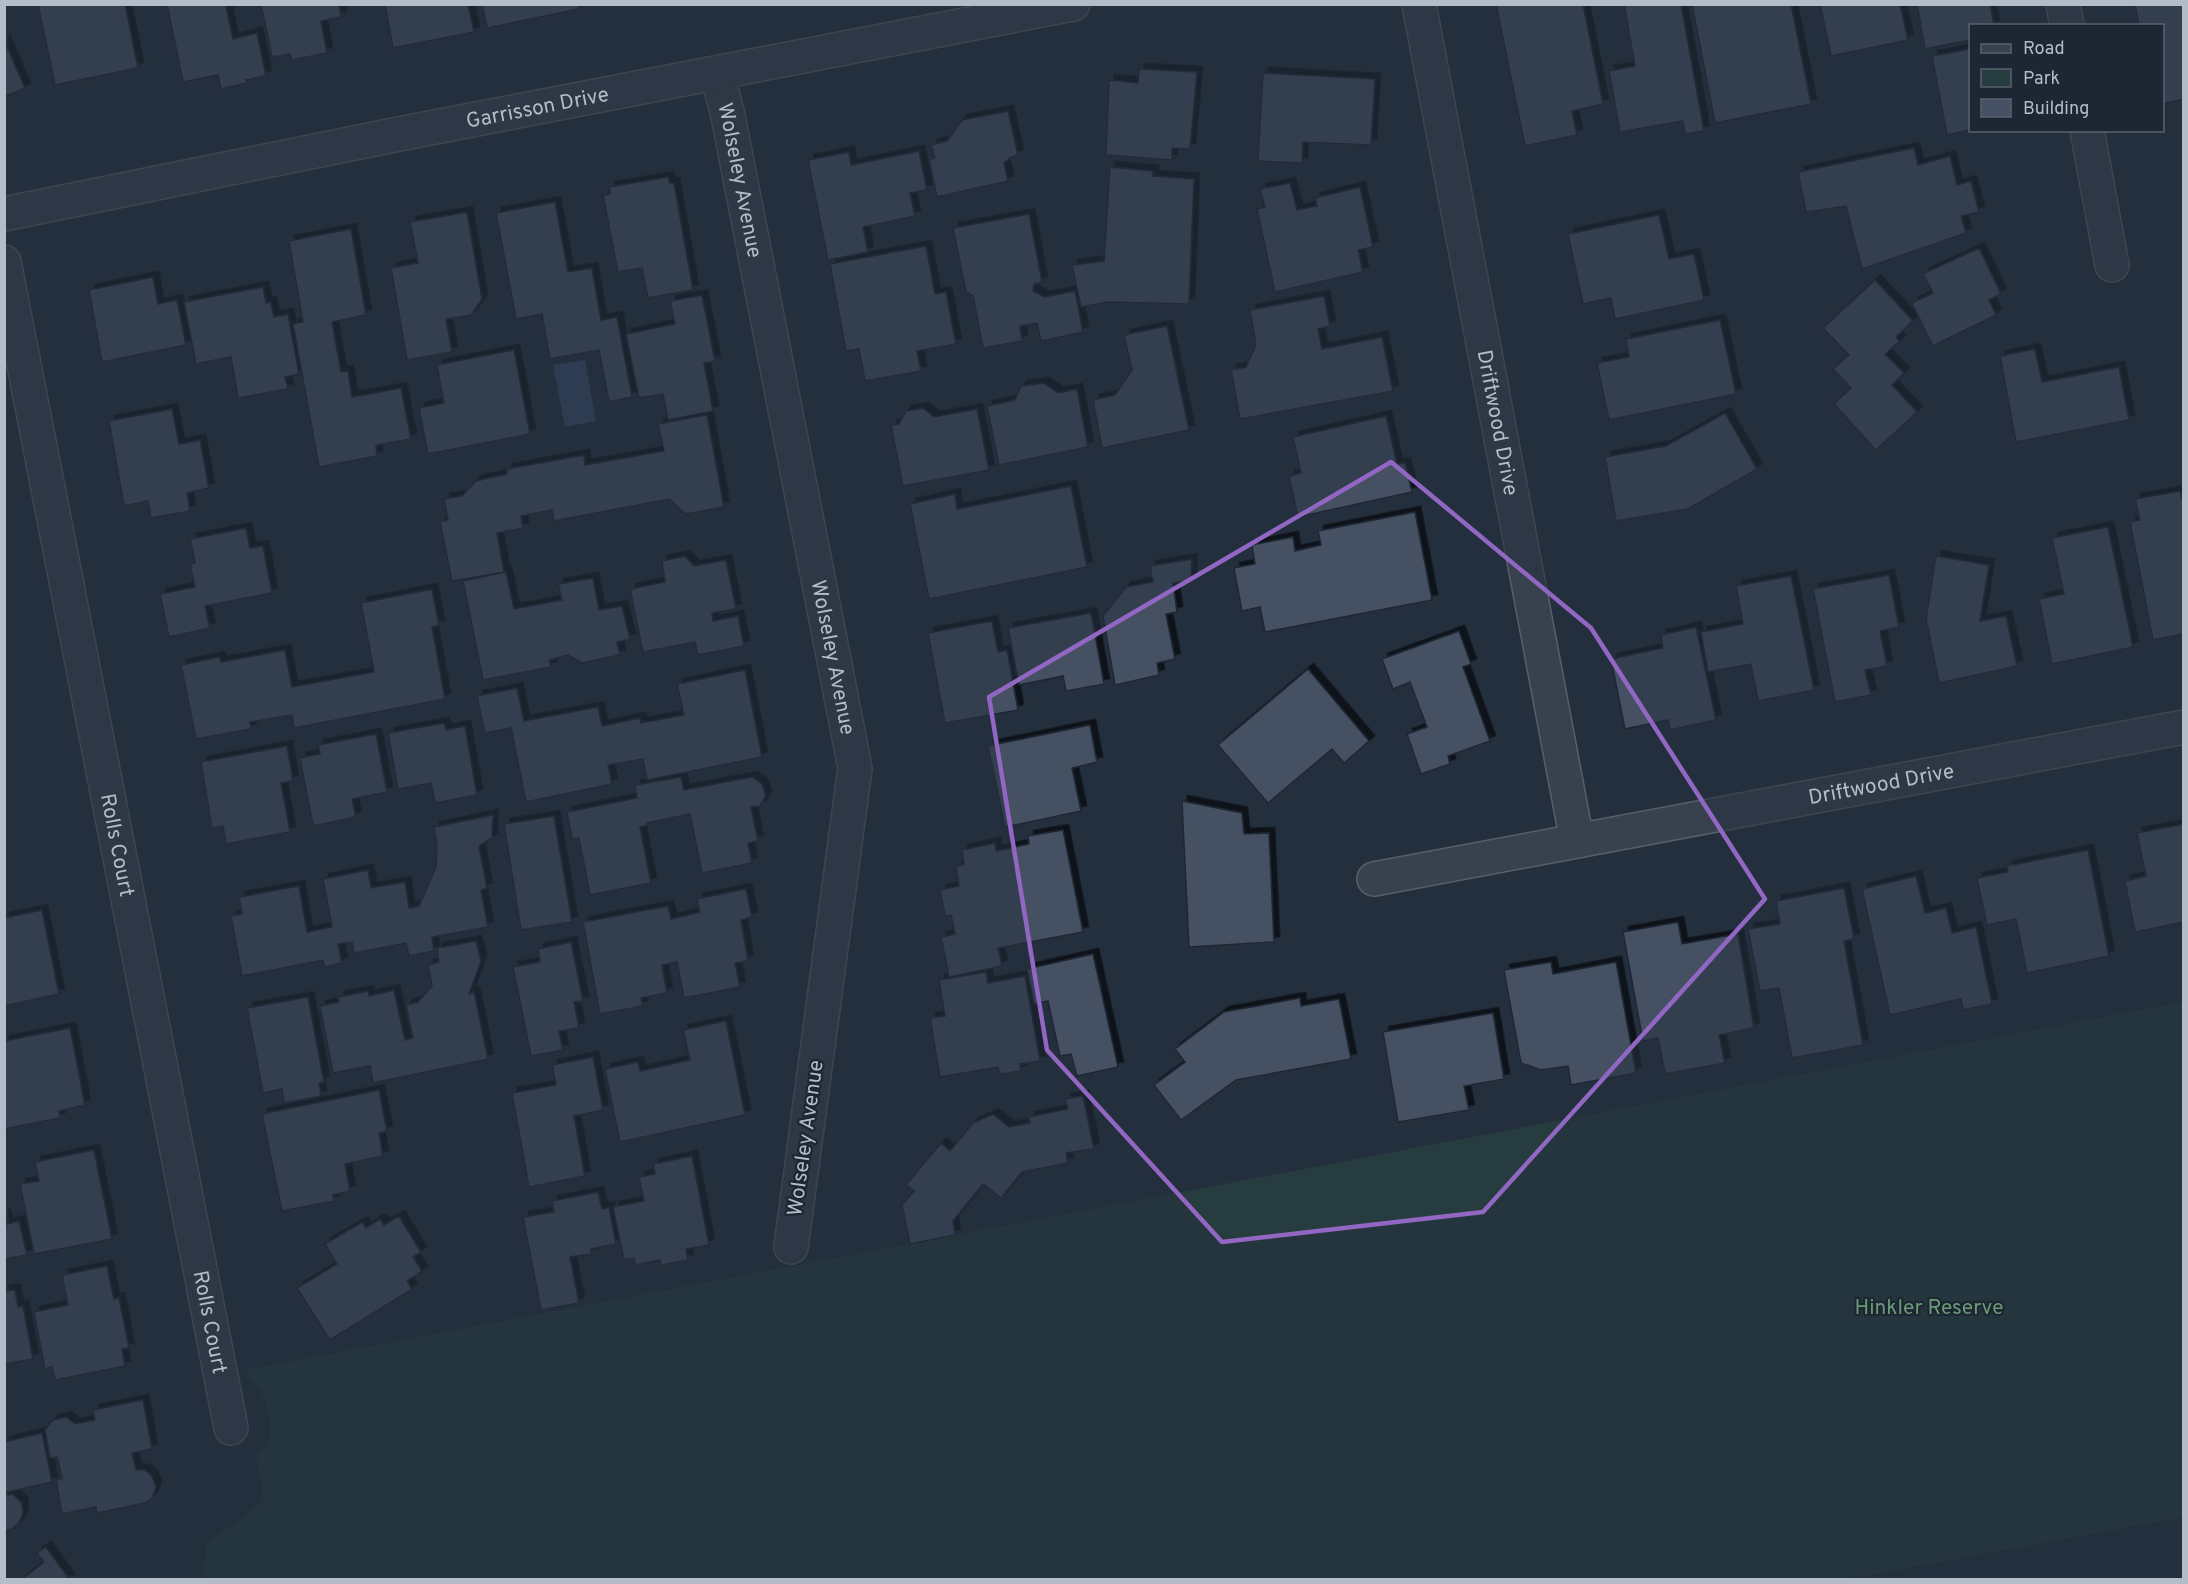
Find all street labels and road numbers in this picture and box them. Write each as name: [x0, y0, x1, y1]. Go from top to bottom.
street label: Garrisson Drive: [464, 82, 611, 136]
street label: Wolseley Avenue: [710, 100, 767, 260]
street label: Driftwood Drive: [1470, 348, 1524, 498]
street label: Wolseley Avenue: [804, 578, 860, 738]
street label: Driftwood Drive: [1806, 758, 1957, 812]
street label: Rolls Court: [93, 791, 139, 899]
street label: Wolseley Avenue: [782, 1059, 831, 1218]
street label: Rolls Court: [186, 1268, 232, 1376]

